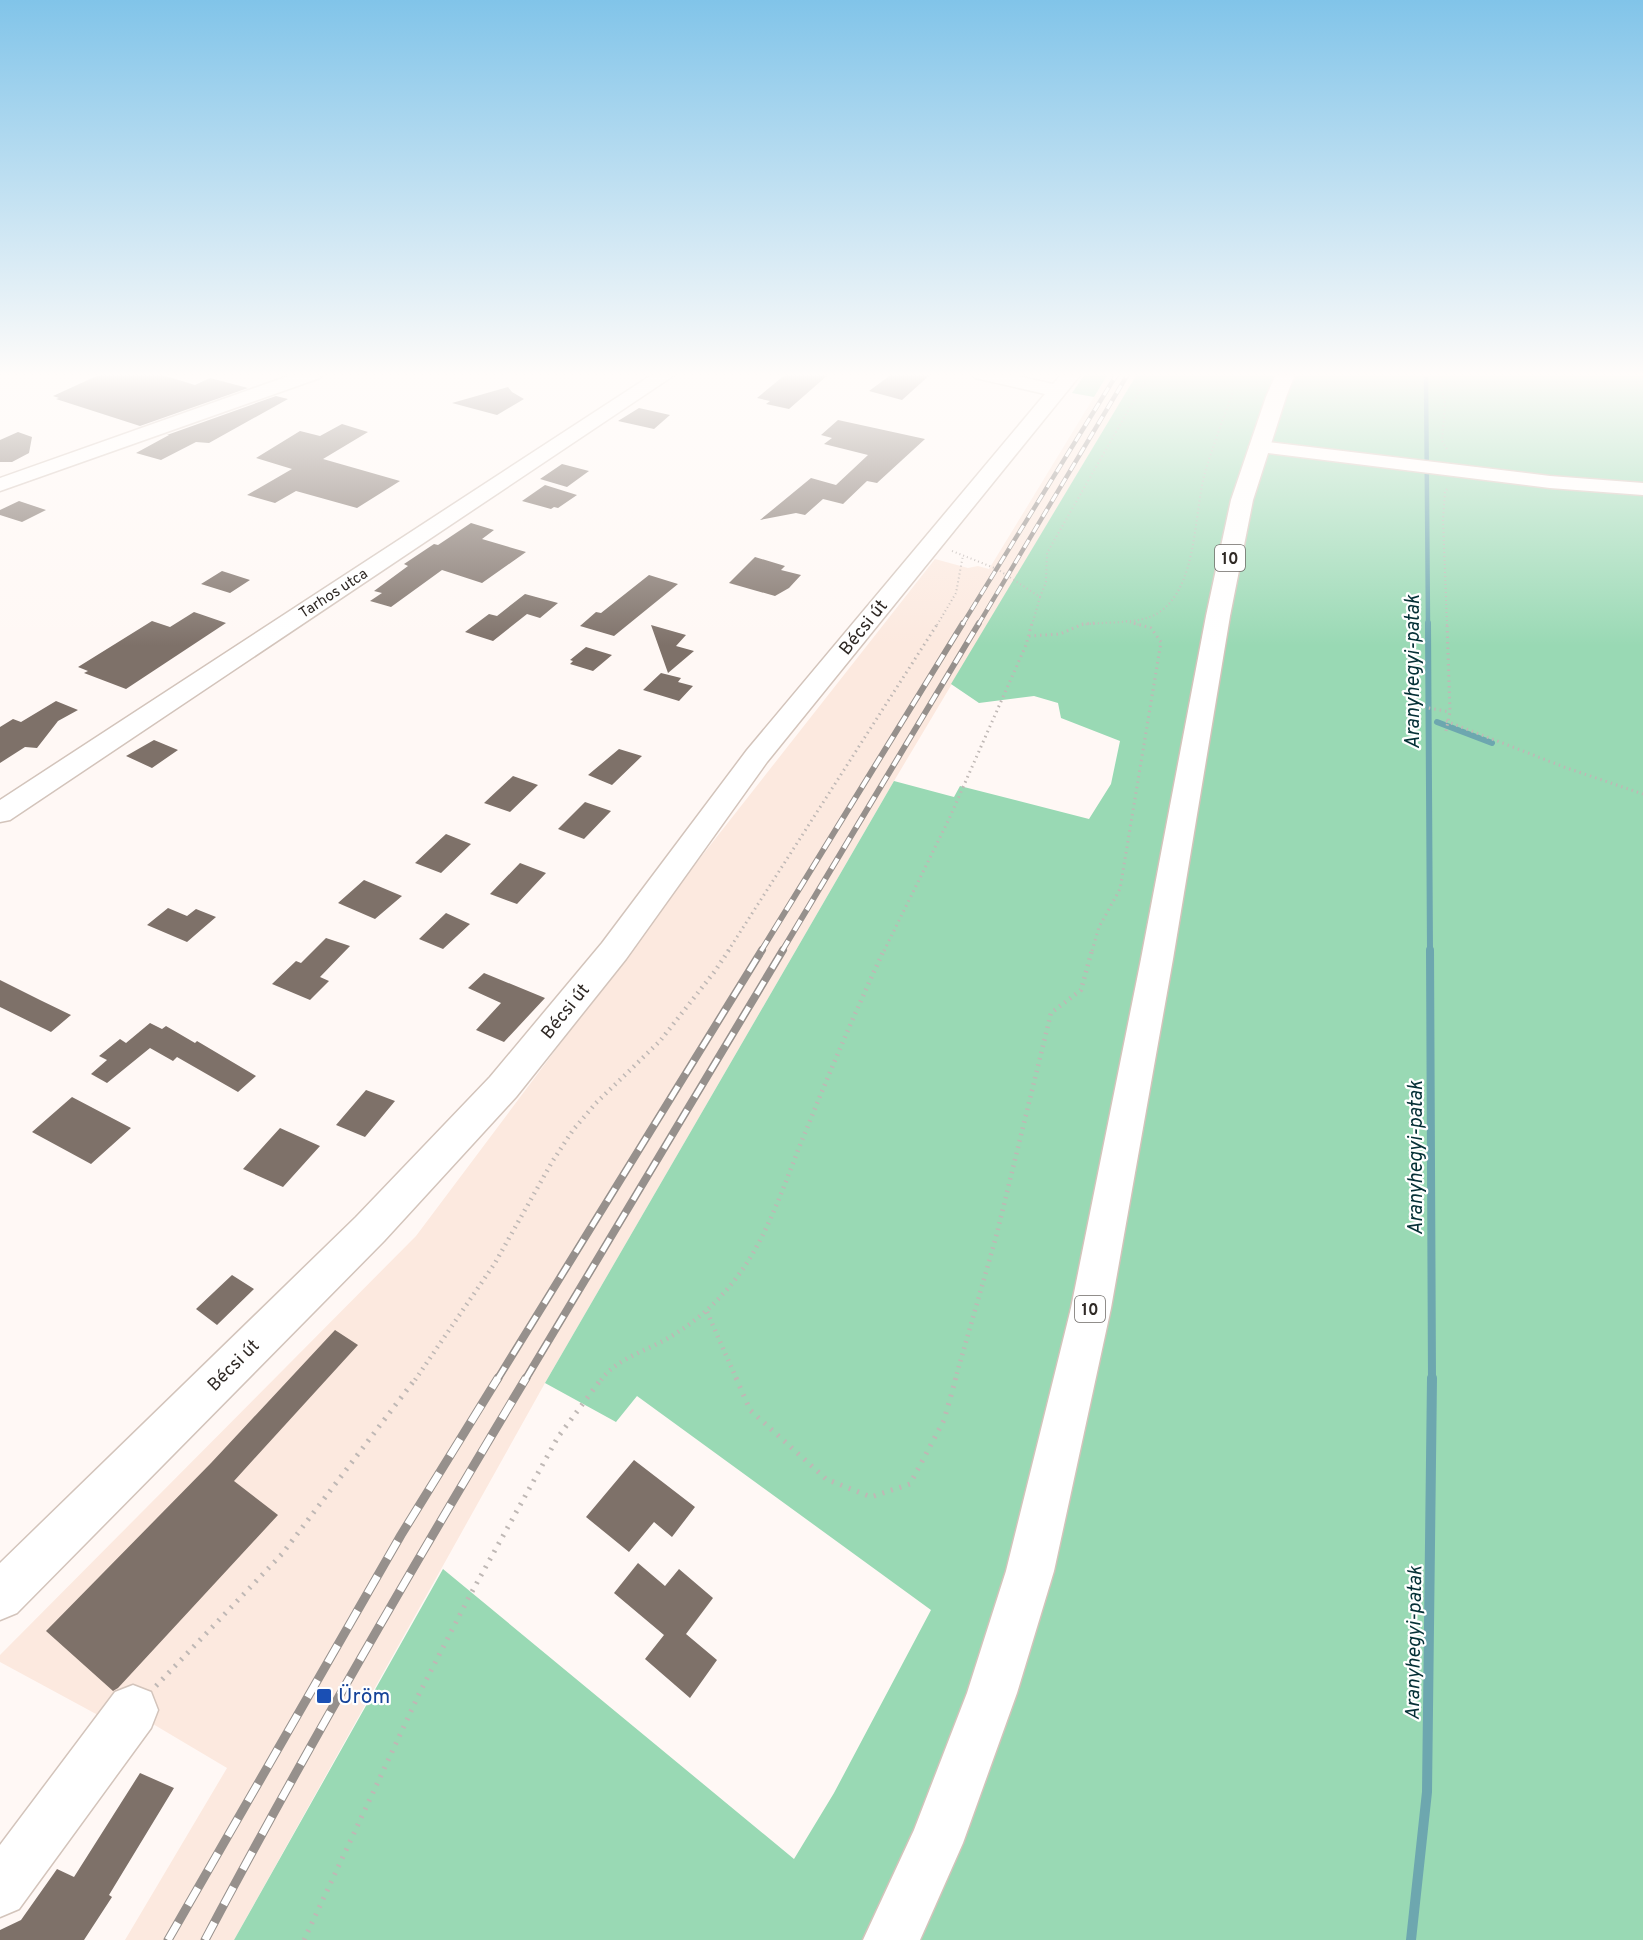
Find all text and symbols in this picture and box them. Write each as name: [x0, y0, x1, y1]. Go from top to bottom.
road number: 10: [1215, 545, 1245, 571]
street label: Tarhos utca: [296, 565, 372, 624]
water label: Aranyhegyi-patak: [1401, 594, 1427, 749]
street label: Bécsi út: [835, 596, 893, 660]
street label: Bécsi út: [537, 980, 595, 1044]
water label: Aranyhegyi-patak: [1404, 1080, 1430, 1235]
road number: 10: [1075, 1296, 1105, 1322]
street label: Bécsi út: [203, 1335, 265, 1397]
water label: Aranyhegyi-patak: [1401, 1565, 1429, 1721]
place label: Üröm: [338, 1684, 390, 1711]
marker: Üröm: [315, 1687, 333, 1705]

